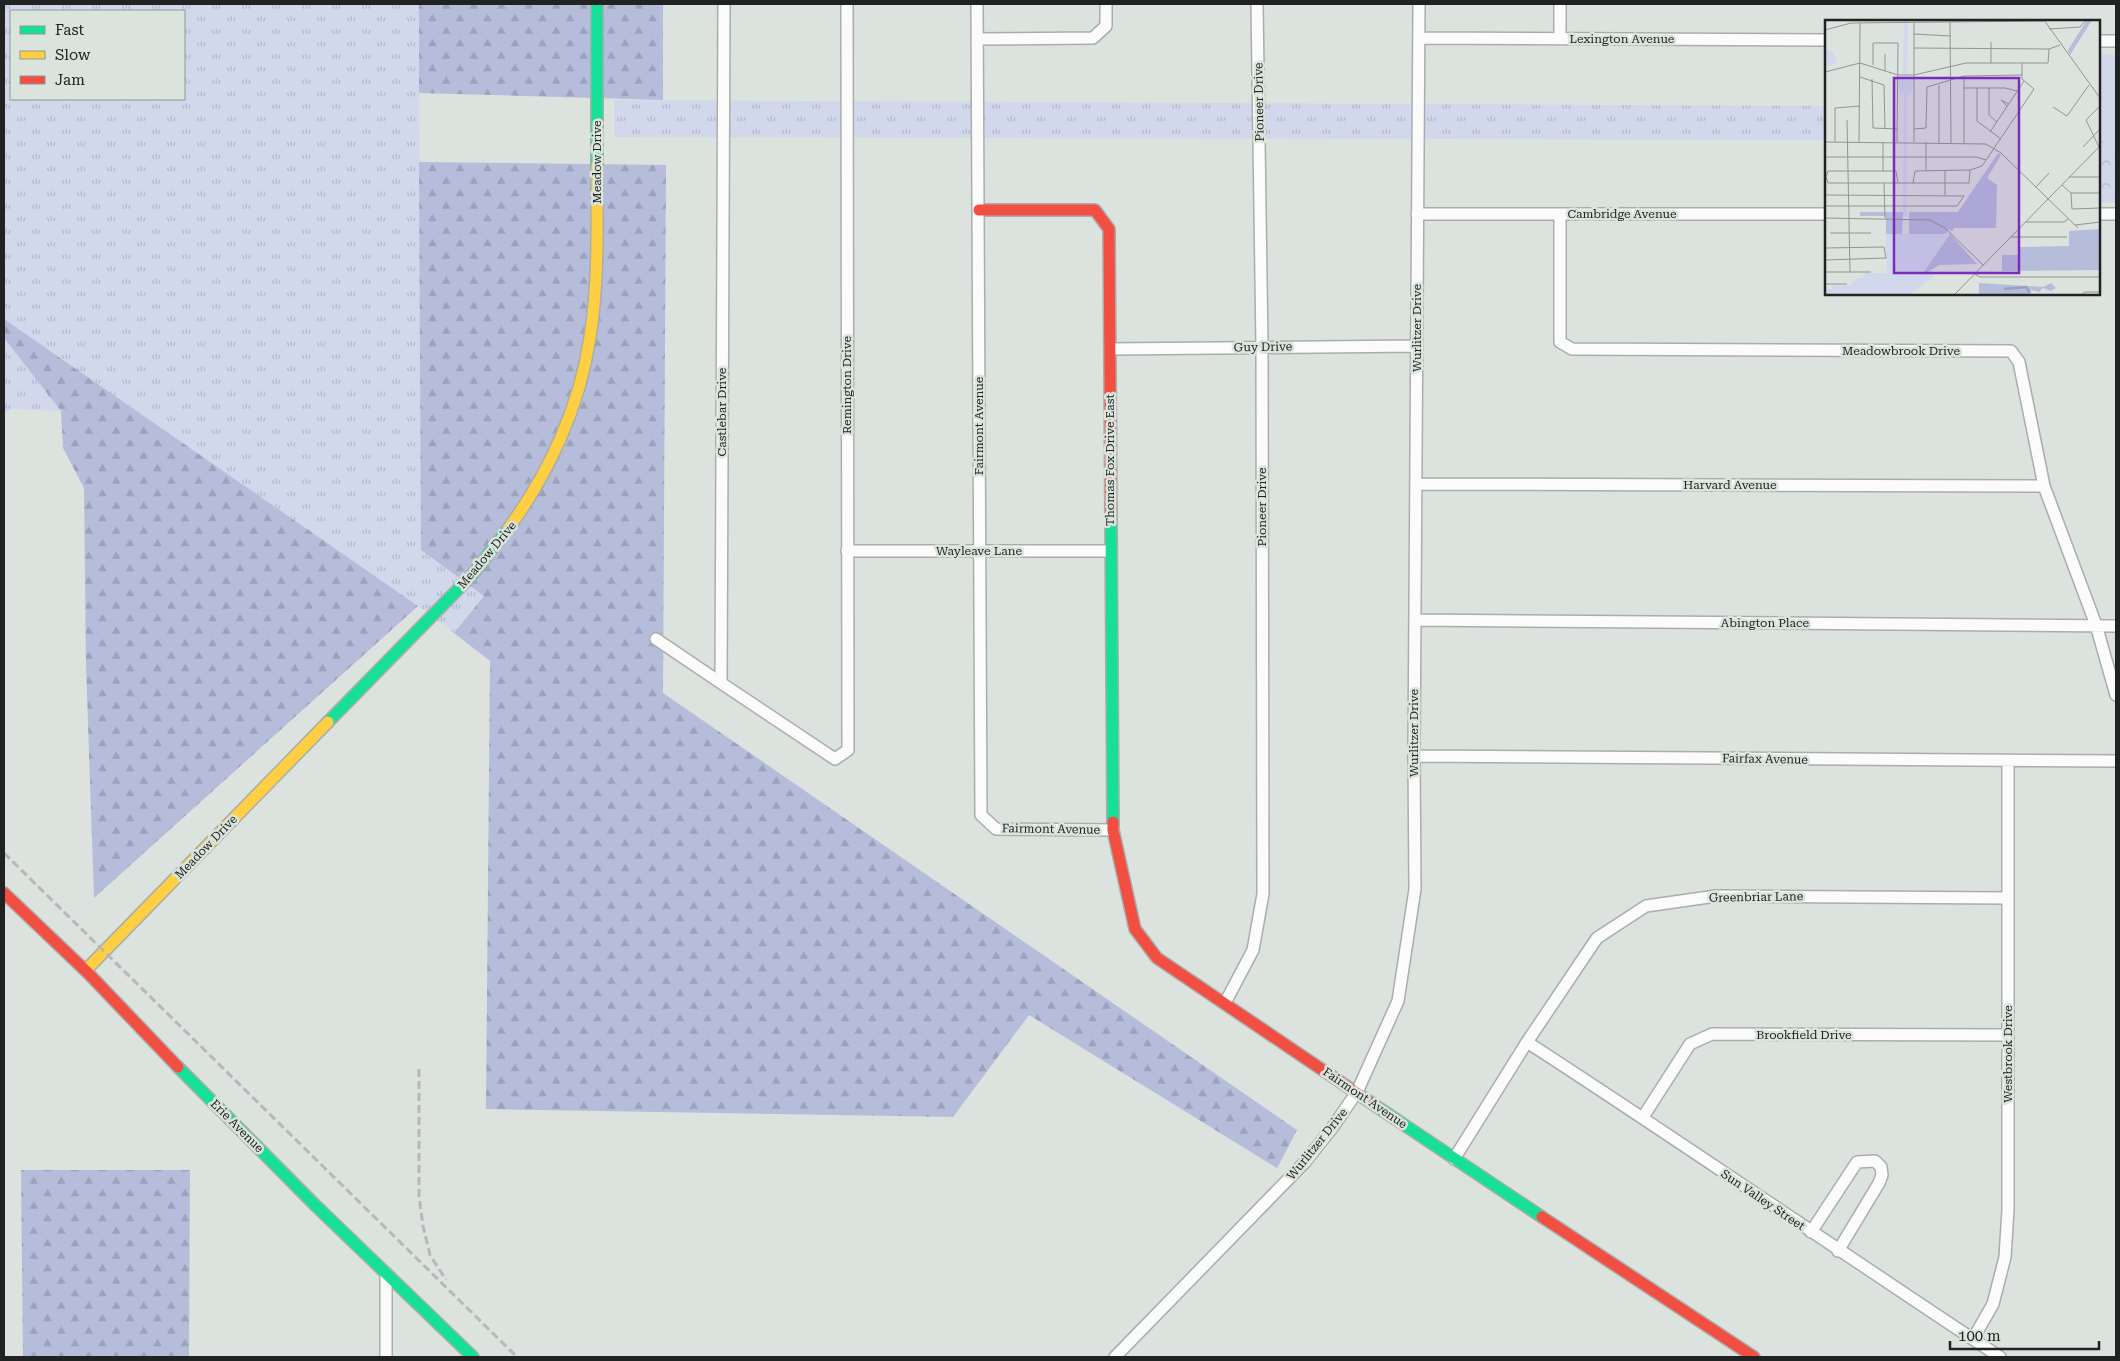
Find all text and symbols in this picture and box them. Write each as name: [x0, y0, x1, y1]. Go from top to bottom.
legend: [10, 10, 185, 100]
inset map: [1825, 20, 2100, 295]
text: Fast: [55, 21, 85, 39]
street label: Lexington Avenue: [1570, 32, 1675, 46]
text: Slow: [55, 46, 91, 64]
street label: Pioneer Drive: [1251, 62, 1267, 142]
text: Jam: [55, 71, 85, 89]
street label: Meadow Drive: [590, 120, 604, 204]
street label: Cambridge Avenue: [1567, 207, 1677, 221]
street label: Wurlitzer Drive: [1410, 284, 1424, 372]
street label: Remington Drive: [840, 336, 854, 434]
street label: Guy Drive: [1234, 339, 1293, 355]
street label: Meadowbrook Drive: [1842, 344, 1961, 358]
street label: Castlebar Drive: [715, 367, 729, 456]
street label: Fairmont Avenue: [972, 376, 986, 475]
street label: Thomas Fox Drive East: [1103, 394, 1117, 526]
street label: Pioneer Drive: [1255, 467, 1269, 547]
street label: Harvard Avenue: [1683, 478, 1777, 492]
street label: Meadow Drive: [455, 518, 519, 591]
street label: Wayleave Lane: [936, 544, 1022, 558]
street label: Abington Place: [1721, 616, 1810, 630]
street label: Wurlitzer Drive: [1407, 689, 1421, 777]
street label: Fairfax Avenue: [1722, 751, 1809, 767]
street label: Meadow Drive: [172, 812, 240, 882]
street label: Fairmont Avenue: [1002, 821, 1101, 837]
street label: Greenbriar Lane: [1709, 889, 1804, 905]
street label: Westbrook Drive: [2001, 1005, 2015, 1103]
street label: Brookfield Drive: [1756, 1028, 1852, 1042]
street label: Fairmont Avenue: [1320, 1065, 1410, 1132]
street label: Erie Avenue: [208, 1097, 267, 1156]
street label: Wurlitzer Drive: [1284, 1105, 1350, 1183]
street label: Sun Valley Street: [1718, 1167, 1808, 1234]
scale bar: [1950, 1318, 2099, 1350]
text: 100 m: [1958, 1327, 2001, 1345]

